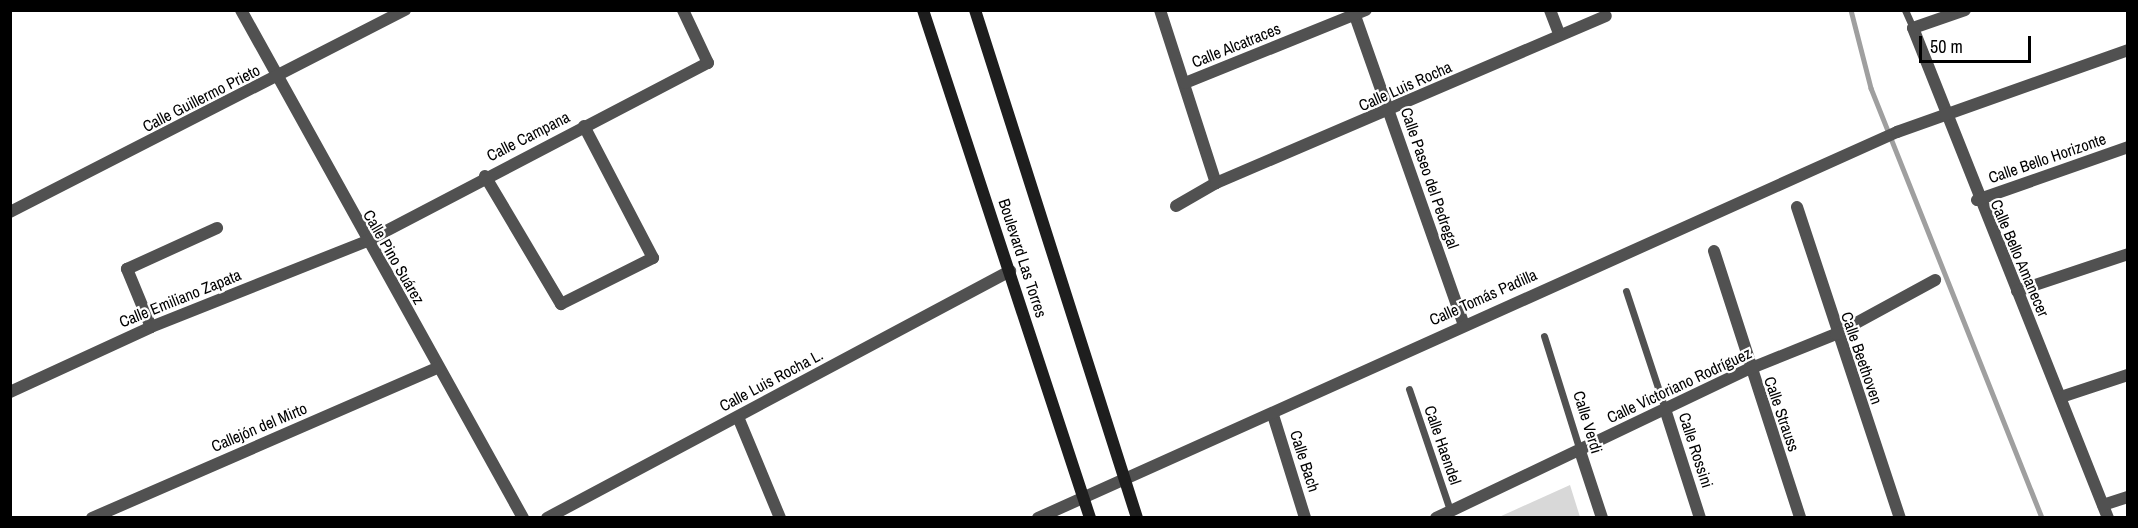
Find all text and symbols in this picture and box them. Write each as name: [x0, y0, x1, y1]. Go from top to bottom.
street label: Calle Alcatraces: [1188, 18, 1284, 72]
scale bar: [1922, 24, 2034, 62]
text: 50 m: [1930, 34, 1963, 59]
street label: Calle Luis Rocha: [1355, 57, 1455, 115]
street label: Calle Guillermo Prieto: [139, 60, 263, 136]
street label: Calle Paseo del Pedregal: [1397, 105, 1463, 251]
street label: Calle Campana: [483, 107, 573, 165]
street label: Calle Bello Horizonte: [1986, 129, 2108, 187]
street label: Boulevard Las Torres: [995, 196, 1051, 320]
street label: Calle Bello Amanecer: [1987, 196, 2053, 320]
street label: Calle Pino Suárez: [359, 206, 429, 308]
street label: Calle Emiliano Zapata: [116, 265, 244, 331]
street label: Calle Tomás Padilla: [1426, 265, 1540, 329]
street label: Calle Beethoven: [1837, 309, 1887, 407]
street label: Calle Victoriano Rodríguez: [1604, 343, 1754, 427]
street label: Calle Luis Rocha L.: [716, 345, 826, 415]
street label: Calle Strauss: [1760, 374, 1804, 454]
street label: Calle Verdi: [1569, 389, 1607, 455]
street label: Callejón del Mirto: [208, 398, 310, 456]
street label: Calle Haendel: [1421, 403, 1465, 487]
street label: Calle Rossini: [1675, 410, 1717, 490]
street label: Calle Bach: [1286, 428, 1324, 494]

